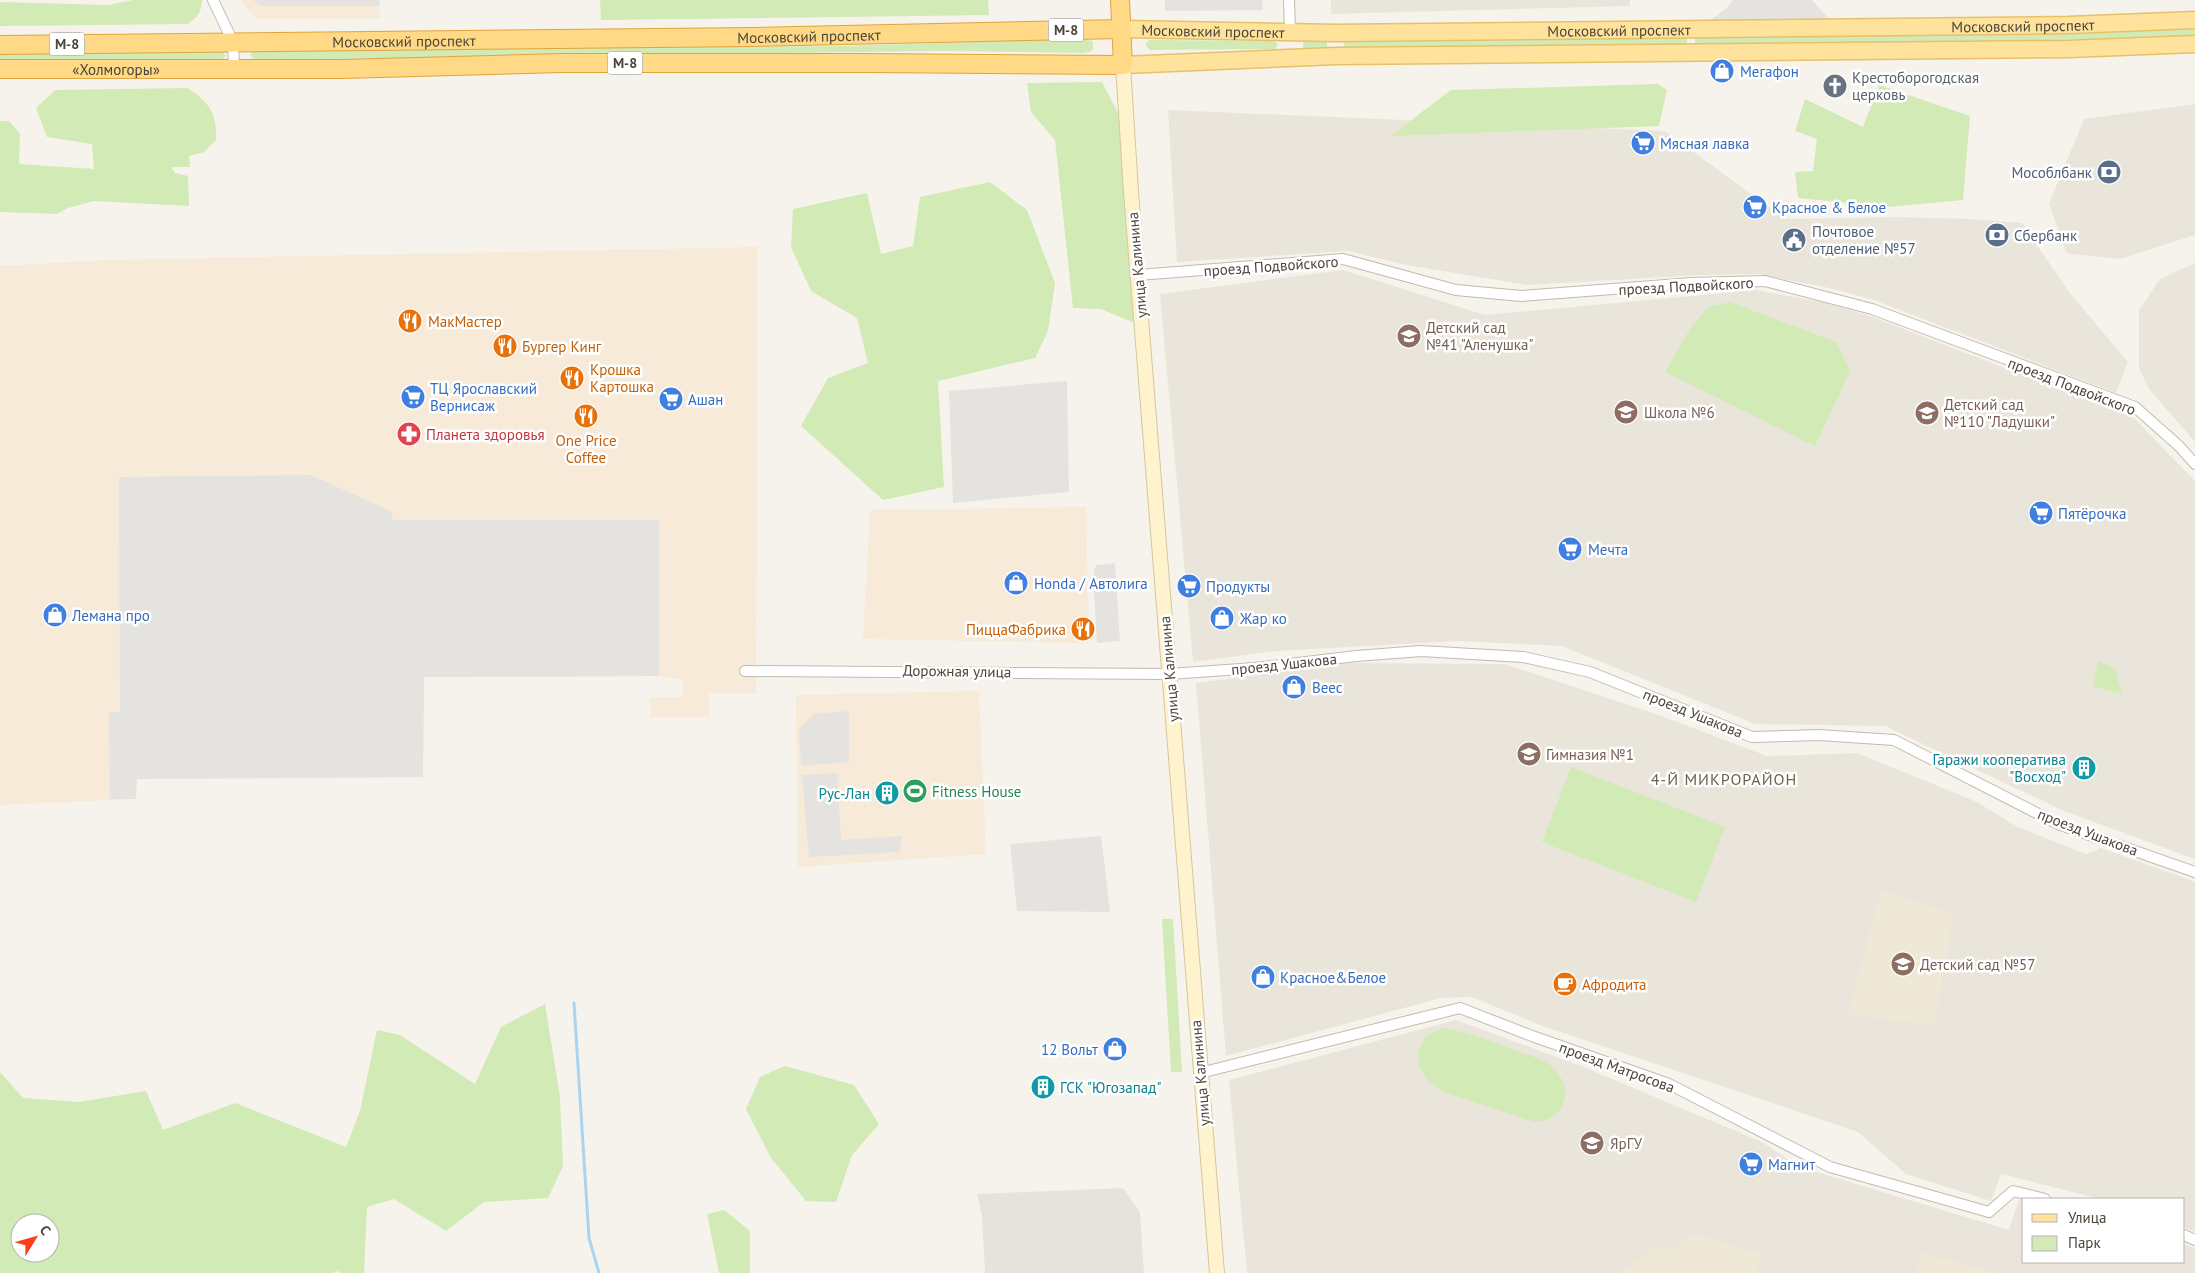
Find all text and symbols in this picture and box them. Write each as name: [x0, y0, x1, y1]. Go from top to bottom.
street label: Московский проспект: [1951, 14, 2095, 36]
road number: М-8: [1048, 18, 1084, 42]
street label: Московский проспект: [1141, 20, 1285, 42]
street label: Московский проспект: [1547, 20, 1691, 40]
street label: Московский проспект: [737, 25, 881, 47]
street label: Московский проспект: [332, 30, 476, 51]
road number: М-8: [50, 33, 84, 56]
road number: М-8: [608, 52, 642, 74]
shop icon: Мегафон: [1709, 58, 1735, 84]
street label: «Холмогоры»: [72, 60, 160, 79]
place label: Мегафон: [1740, 62, 1799, 81]
place label: Крестоборогодская церковь: [1852, 68, 1979, 104]
church icon: Крестоборогодская церковь: [1822, 73, 1848, 99]
supermarket icon: Мясная лавка: [1630, 130, 1656, 156]
place label: Мясная лавка: [1660, 134, 1750, 153]
bank icon: Мособлбанк: [2096, 159, 2122, 185]
place label: Мособлбанк: [2011, 163, 2093, 182]
supermarket icon: Красное & Белое: [1742, 194, 1768, 220]
place label: Красное & Белое: [1772, 198, 1886, 217]
street label: улица Калинина: [1123, 211, 1151, 319]
place label: Почтовое отделение №57: [1812, 222, 1916, 258]
bank icon: Сбербанк: [1984, 222, 2010, 248]
place label: Сбербанк: [2014, 226, 2078, 245]
public building icon: Почтовое отделение №57: [1781, 227, 1807, 253]
street label: проезд Подвойского: [1203, 252, 1339, 280]
street label: проезд Подвойского: [1618, 273, 1754, 299]
restaurant icon: МакМастер: [397, 308, 423, 334]
place label: МакМастер: [428, 312, 502, 331]
place label: Детский сад №41 "Аленушка": [1426, 318, 1534, 354]
school or university icon: Детский сад №41 "Аленушка": [1396, 323, 1422, 349]
restaurant icon: Бургер Кинг: [492, 333, 518, 359]
place label: Бургер Кинг: [522, 337, 602, 356]
street label: проезд Подвойского: [2005, 353, 2139, 419]
place label: Крошка Картошка: [590, 360, 654, 396]
restaurant icon: Крошка Картошка: [559, 365, 585, 391]
place label: ТЦ Ярославский Вернисаж: [430, 379, 537, 415]
supermarket icon: ТЦ Ярославский Вернисаж: [400, 384, 426, 410]
supermarket icon: Ашан: [658, 386, 684, 412]
place label: Ашан: [688, 390, 723, 409]
place label: Детский сад №110 "Ладушки": [1944, 395, 2055, 431]
school or university icon: Школа №6: [1613, 399, 1639, 425]
school or university icon: Детский сад №110 "Ладушки": [1914, 400, 1940, 426]
restaurant icon: One Price Coffee: [573, 403, 599, 429]
place label: Школа №6: [1644, 403, 1715, 422]
pharmacy icon: Планета здоровья: [396, 421, 422, 447]
place label: Планета здоровья: [426, 425, 545, 444]
place label: One Price Coffee: [555, 431, 617, 467]
supermarket icon: Пятёрочка: [2028, 500, 2054, 526]
place label: Пятёрочка: [2058, 504, 2126, 523]
supermarket icon: Мечта: [1557, 536, 1583, 562]
place label: Мечта: [1588, 540, 1628, 559]
shop icon: Honda / Автолига: [1003, 570, 1029, 596]
supermarket icon: Продукты: [1176, 573, 1202, 599]
place label: Honda / Автолига: [1034, 574, 1148, 593]
place label: Продукты: [1206, 577, 1270, 596]
shop icon: Лемана про: [42, 602, 68, 628]
shop icon: Жар ко: [1209, 605, 1235, 631]
place label: Лемана про: [71, 606, 150, 625]
place label: Жар ко: [1239, 609, 1287, 628]
street label: улица Калинина: [1155, 615, 1183, 723]
restaurant icon: ПиццаФабрика: [1070, 616, 1096, 642]
place label: ПиццаФабрика: [966, 620, 1066, 639]
street label: проезд Ушакова: [1230, 649, 1338, 679]
street label: Дорожная улица: [903, 661, 1011, 681]
shop icon: Веес: [1281, 674, 1307, 700]
place label: Веес: [1312, 678, 1343, 697]
street label: проезд Ушакова: [1640, 684, 1746, 742]
school or university icon: Гимназия №1: [1516, 741, 1542, 767]
place label: Гимназия №1: [1546, 745, 1634, 764]
place label: Гаражи кооператива "Восход": [1933, 750, 2066, 786]
building icon: Гаражи кооператива "Восход": [2071, 755, 2097, 781]
district label: 4-Й МИКРОРАЙОН: [1651, 769, 1797, 789]
sports icon: Fitness House: [902, 778, 928, 804]
building icon: Рус-Лан: [874, 780, 900, 806]
place label: Fitness House: [932, 782, 1021, 801]
place label: Рус-Лан: [819, 784, 870, 803]
street label: проезд Ушакова: [2035, 804, 2141, 860]
school or university icon: Детский сад №57: [1890, 951, 1916, 977]
place label: Детский сад №57: [1920, 955, 2035, 974]
shop icon: Красное&Белое: [1250, 964, 1276, 990]
place label: Красное&Белое: [1280, 968, 1386, 987]
cafe icon: Афродита: [1552, 971, 1578, 997]
place label: Афродита: [1582, 975, 1647, 994]
street label: улица Калинина: [1186, 1019, 1214, 1127]
shop icon: 12 Вольт: [1102, 1036, 1128, 1062]
street label: проезд Матросова: [1557, 1037, 1677, 1097]
place label: 12 Вольт: [1041, 1040, 1098, 1059]
building icon: ГСК "Югозапад": [1030, 1074, 1056, 1100]
place label: ГСК "Югозапад": [1060, 1078, 1161, 1097]
school or university icon: ЯрГУ: [1579, 1130, 1605, 1156]
place label: ЯрГУ: [1610, 1134, 1643, 1153]
supermarket icon: Магнит: [1738, 1151, 1764, 1177]
place label: Магнит: [1768, 1155, 1815, 1174]
legend: [2022, 1198, 2185, 1263]
text: Улица: [2068, 1208, 2106, 1227]
north arrow: [10, 1213, 60, 1263]
text: С: [36, 1222, 55, 1239]
text: Парк: [2068, 1233, 2101, 1252]

